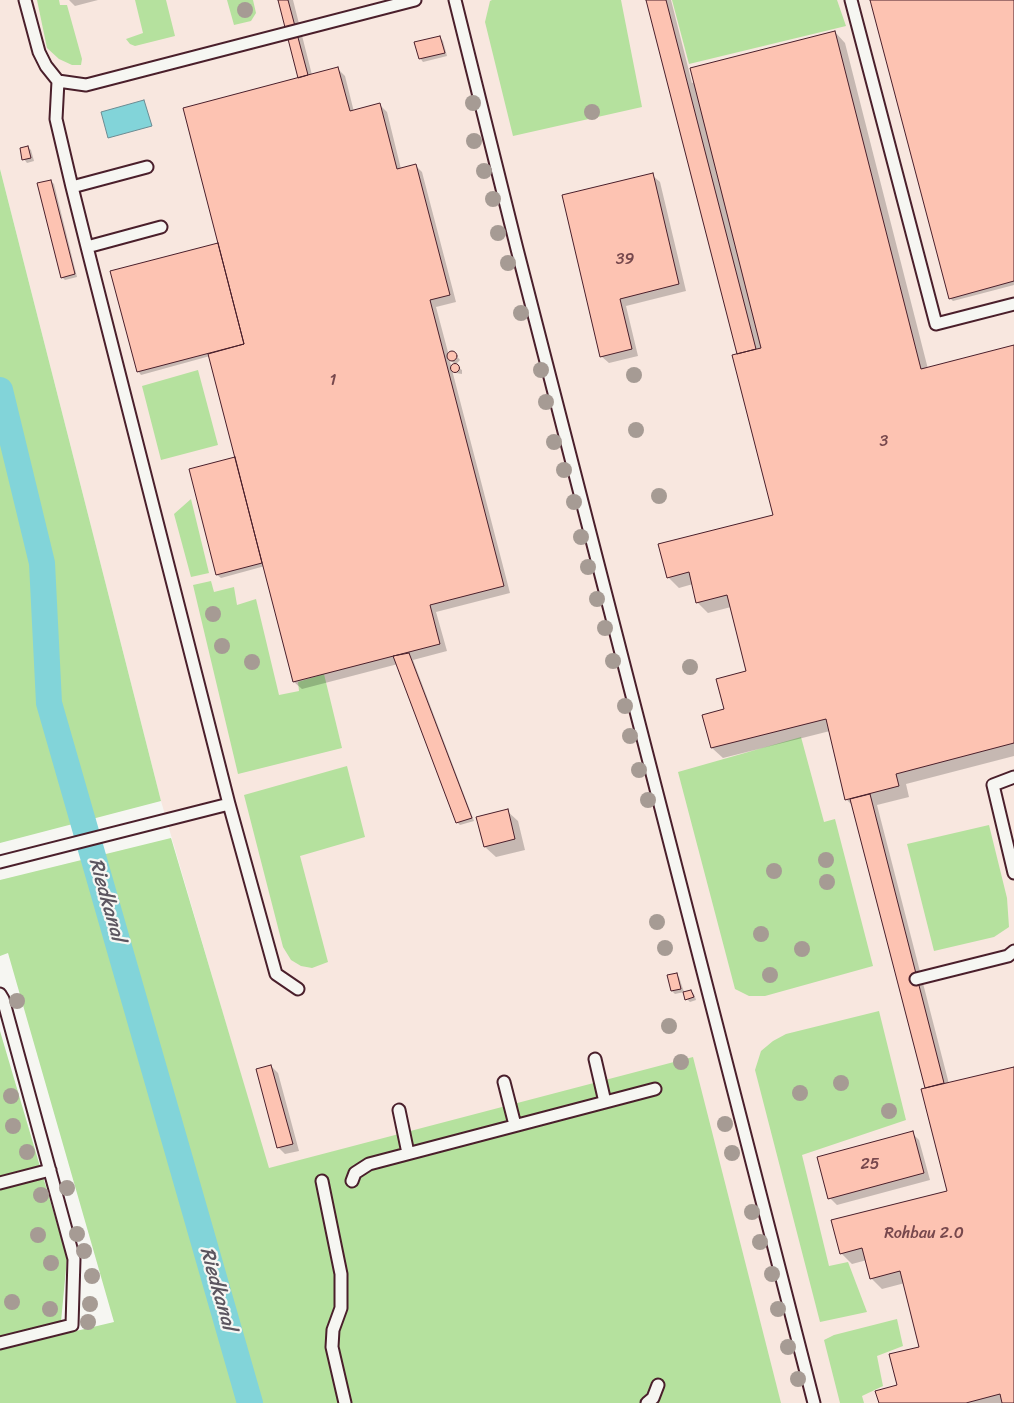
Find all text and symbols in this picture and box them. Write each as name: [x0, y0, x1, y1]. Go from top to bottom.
house number: 39: [616, 250, 634, 270]
house number: 1: [330, 371, 336, 391]
house number: 3: [880, 432, 888, 452]
water label: Riedkanal: [83, 855, 129, 945]
house number: 25: [860, 1155, 880, 1175]
house number: Rohbau 2.0: [884, 1224, 964, 1244]
water label: Riedkanal: [194, 1244, 240, 1334]

